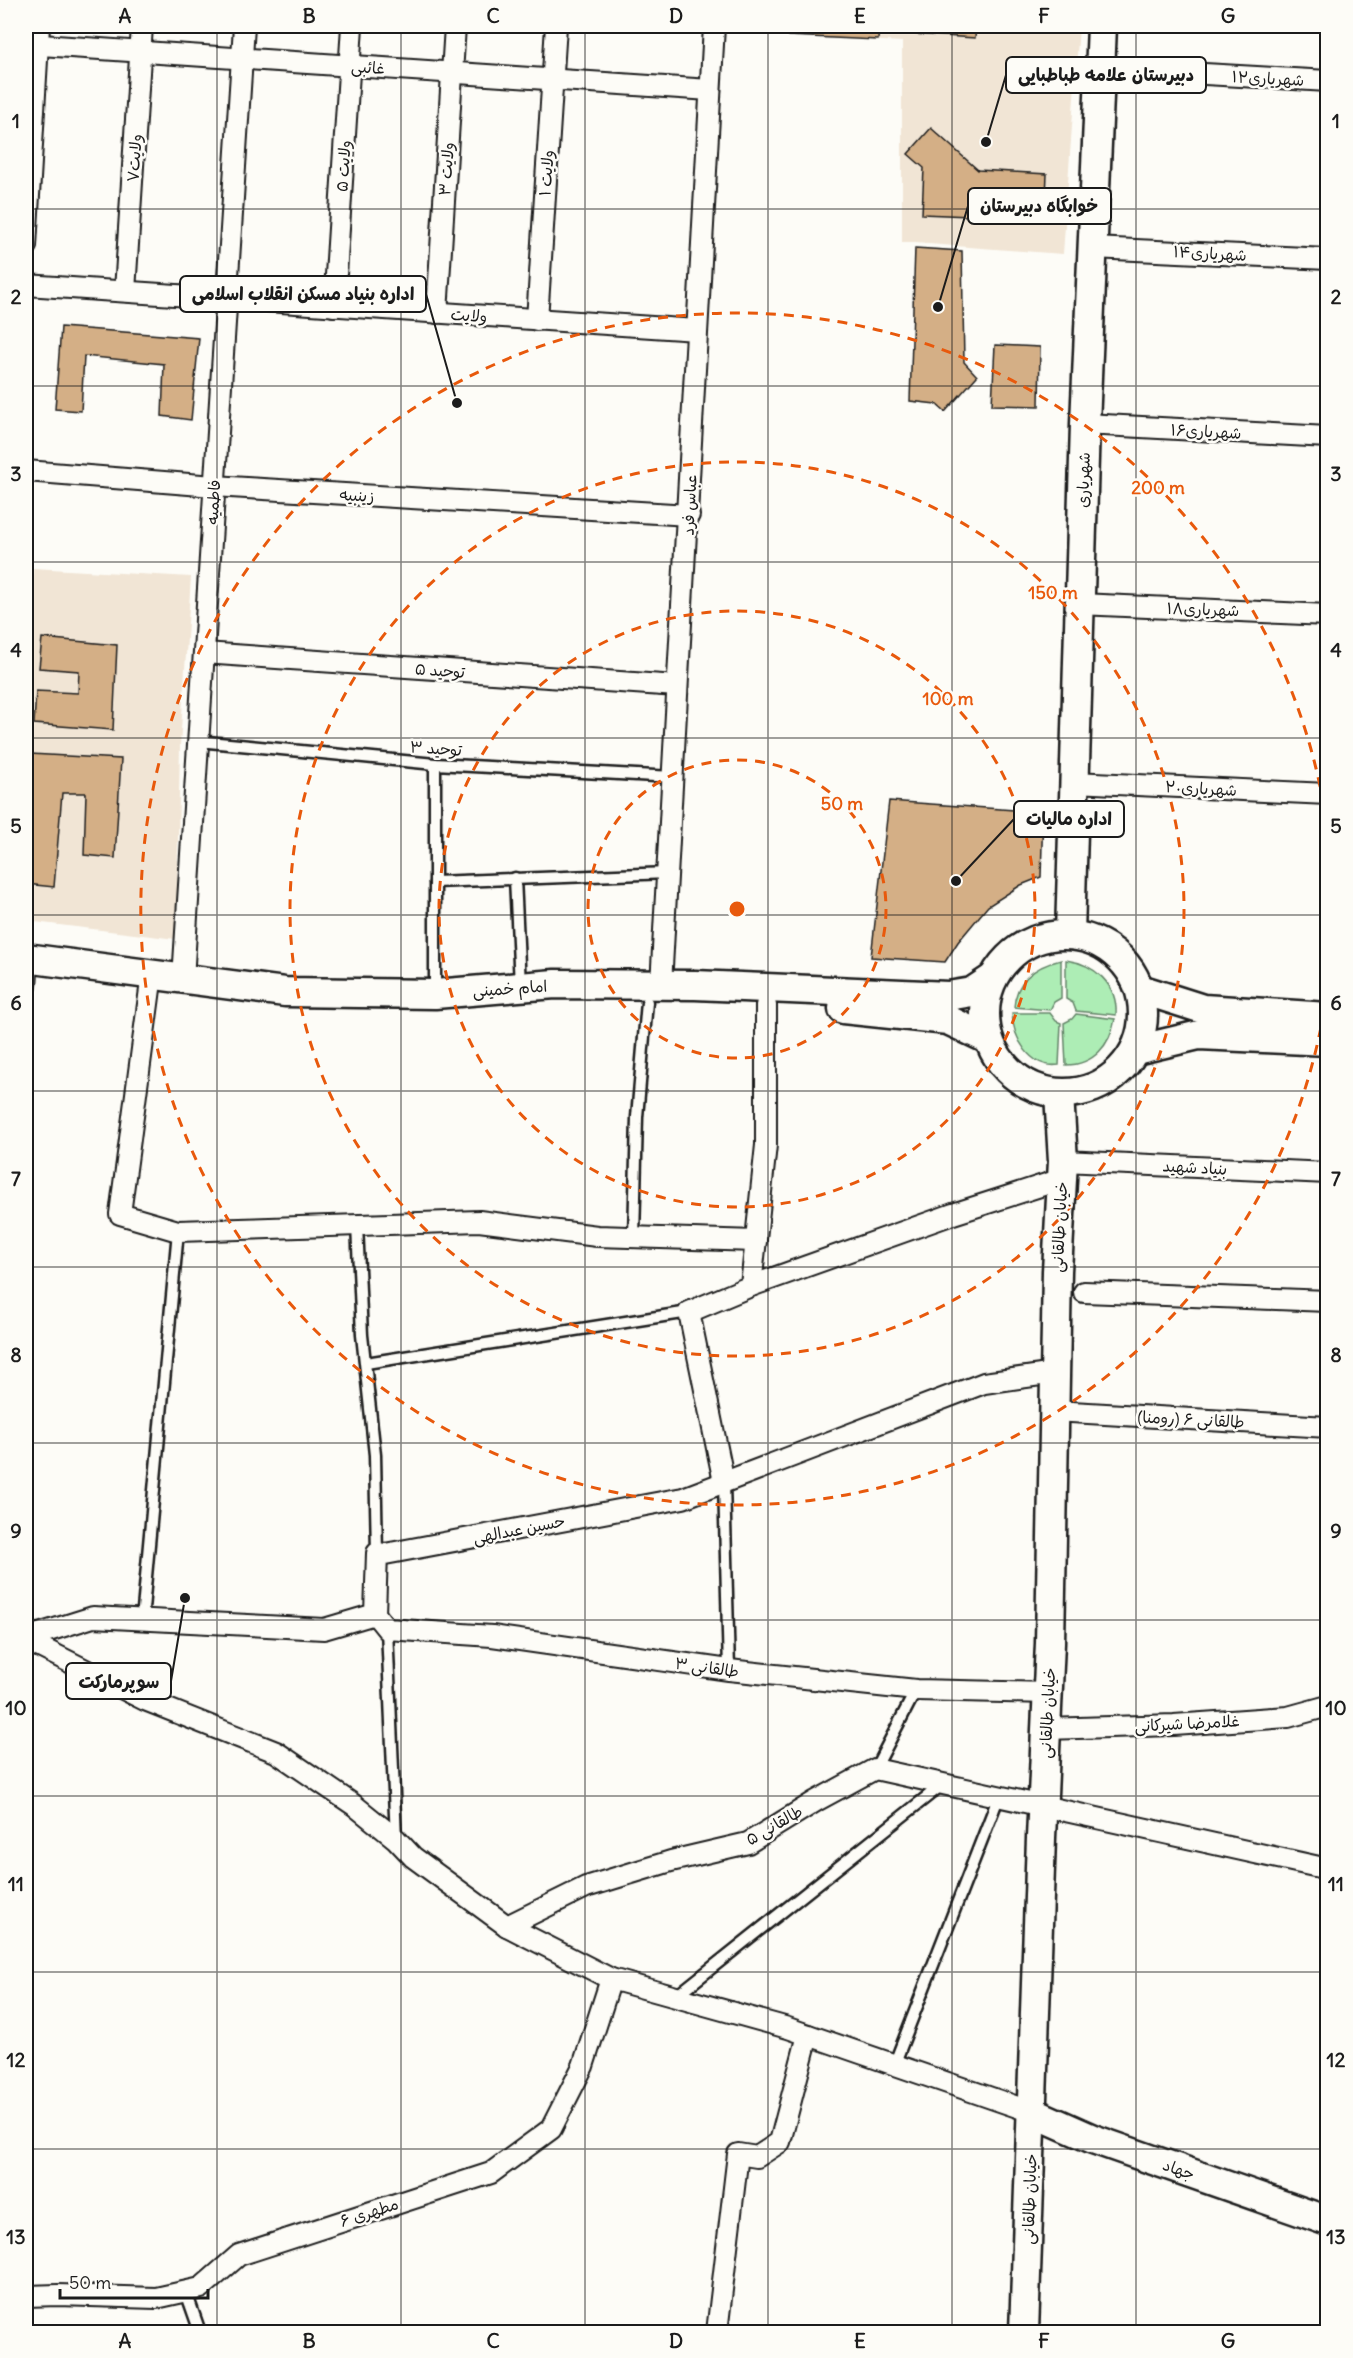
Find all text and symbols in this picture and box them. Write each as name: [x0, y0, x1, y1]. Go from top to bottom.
text: A: [119, 3, 132, 28]
text: B: [302, 3, 316, 28]
text: C: [486, 3, 500, 28]
text: D: [669, 3, 683, 28]
text: E: [854, 3, 866, 28]
text: F: [1038, 3, 1050, 28]
text: G: [1221, 3, 1235, 28]
street label: غائبی: [350, 56, 385, 79]
callout: دبیرستان علامه طباطبایی: [1006, 57, 1206, 93]
text: دبیرستان علامه طباطبایی: [1018, 63, 1194, 87]
street label: شهریاری۱۲: [1231, 66, 1305, 90]
text: 1: [12, 108, 20, 133]
text: 1: [1332, 108, 1340, 133]
street label: ولایت۷: [122, 133, 146, 183]
street label: ولایت ۵: [331, 140, 355, 192]
street label: ولایت ۳: [434, 142, 458, 196]
street label: ولایت ۱: [534, 149, 558, 197]
callout: خوابگاه دبیرستان: [968, 188, 1111, 224]
text: خوابگاه دبیرستان: [980, 194, 1098, 217]
street label: شهریاری۱۴: [1173, 241, 1247, 265]
callout: اداره بنیاد مسکن انقلاب اسلامی: [180, 276, 426, 312]
text: اداره بنیاد مسکن انقلاب اسلامی: [192, 282, 414, 306]
text: 2: [11, 284, 22, 309]
text: 2: [1331, 284, 1342, 309]
street label: ولایت: [450, 304, 488, 326]
street label: شهریاری۱۶: [1170, 419, 1242, 443]
street label: شهریاری: [1072, 452, 1094, 508]
text: 3: [10, 461, 22, 486]
text: 3: [1330, 461, 1342, 486]
street label: عباس فرد: [677, 474, 701, 536]
text: 200 m: [1131, 476, 1185, 499]
street label: فاطمیه: [201, 479, 225, 525]
street label: زینبیه: [339, 484, 375, 506]
text: 150 m: [1028, 581, 1078, 604]
street label: شهریاری۱۸: [1166, 598, 1240, 620]
text: 4: [10, 637, 22, 662]
text: 4: [1330, 637, 1342, 662]
street label: توحید ۵: [414, 658, 466, 683]
text: 100 m: [923, 687, 974, 710]
street label: توحید ۳: [409, 736, 463, 761]
street label: شهریاری۲۰: [1165, 776, 1237, 800]
text: 50 m: [821, 792, 863, 815]
callout: اداره مالیات: [1014, 801, 1124, 837]
text: اداره مالیات: [1026, 807, 1112, 830]
text: 5: [10, 813, 22, 838]
text: 5: [1330, 813, 1342, 838]
centre of rings: [727, 899, 747, 919]
street label: امام خمینی: [472, 975, 548, 1004]
text: 6: [10, 990, 22, 1015]
text: 6: [1330, 990, 1342, 1015]
street label: بنیاد شهید: [1162, 1155, 1228, 1179]
text: 7: [11, 1166, 21, 1191]
text: 7: [1331, 1166, 1341, 1191]
street label: خیابان طالقانی: [1047, 1181, 1072, 1273]
text: 8: [10, 1342, 22, 1367]
text: 8: [1330, 1342, 1342, 1367]
street label: طالقانی ۶ (رومنا): [1137, 1406, 1245, 1433]
street label: حسین عبدالهی: [471, 1510, 567, 1549]
text: 9: [10, 1518, 22, 1543]
text: 9: [1330, 1518, 1342, 1543]
street label: طالقانی ۳: [674, 1653, 740, 1682]
callout: سوپرمارکت: [66, 1663, 171, 1699]
street label: خیابان طالقانی: [1035, 1667, 1060, 1759]
text: سوپرمارکت: [79, 1670, 159, 1694]
text: 10: [5, 1695, 27, 1720]
text: 10: [1325, 1695, 1347, 1720]
street label: غلامرضا شیرکانی: [1134, 1710, 1240, 1737]
street label: طالقانی ۵: [742, 1801, 807, 1850]
text: 11: [8, 1871, 24, 1896]
text: 11: [1328, 1871, 1344, 1896]
text: 12: [7, 2047, 25, 2072]
text: 12: [1327, 2047, 1345, 2072]
street label: خیابان طالقانی: [1017, 2153, 1042, 2245]
street label: جهاد: [1160, 2154, 1198, 2184]
street label: مطهری ۶: [337, 2193, 401, 2231]
text: 13: [6, 2224, 26, 2249]
text: 13: [1326, 2224, 1346, 2249]
scale bar: [60, 2262, 208, 2300]
text: 50 m: [69, 2271, 111, 2294]
text: A: [119, 2328, 132, 2353]
text: B: [302, 2328, 316, 2353]
text: C: [486, 2328, 500, 2353]
text: D: [669, 2328, 683, 2353]
text: E: [854, 2328, 866, 2353]
text: F: [1038, 2328, 1050, 2353]
text: G: [1221, 2328, 1235, 2353]

